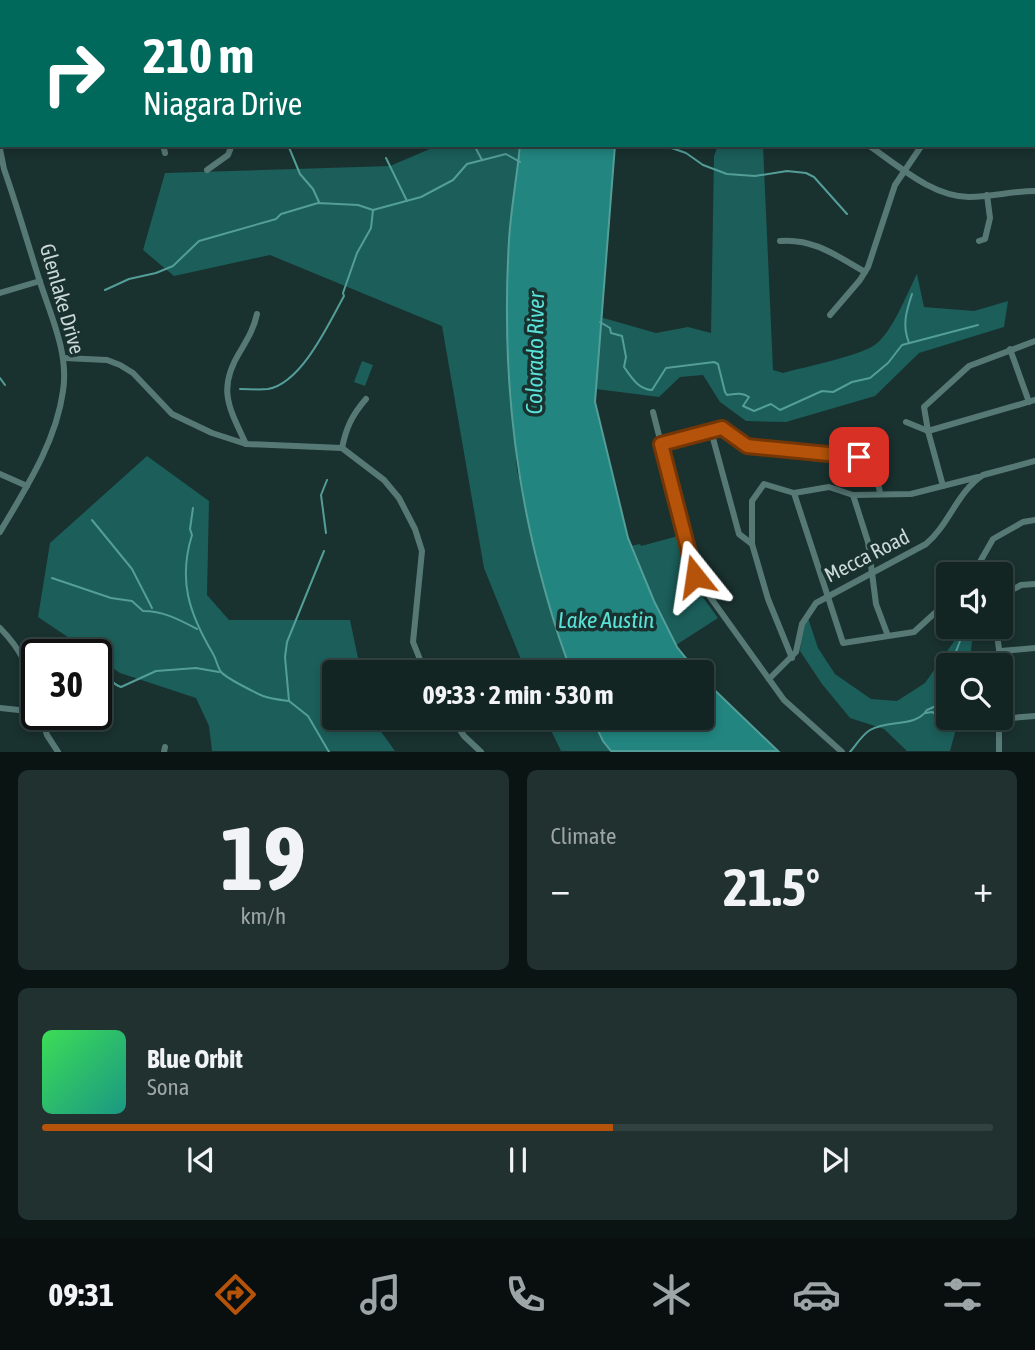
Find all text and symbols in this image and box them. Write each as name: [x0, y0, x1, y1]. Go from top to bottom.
text: 210 m: [143, 27, 254, 83]
icon: right: [28, 28, 119, 119]
text: Niagara Drive: [143, 85, 302, 122]
street label: Glenlake Drive: [36, 241, 90, 357]
water label: Colorado River: [521, 290, 549, 415]
pin: [829, 427, 889, 487]
icon: arrive: [840, 438, 878, 476]
street label: Mecca Road: [820, 524, 913, 587]
position arrow: [658, 539, 732, 613]
map controls: [936, 562, 1013, 730]
button: sound: [936, 562, 1013, 639]
water label: Lake Austin: [558, 607, 654, 633]
speed limit sign: 30: [21, 639, 112, 730]
button: search: [936, 653, 1013, 730]
text: 09:33 · 2 min · 530 m: [423, 680, 613, 710]
text: 19: [220, 805, 306, 909]
text: Climate: [551, 823, 616, 849]
text: 21.5°: [723, 857, 820, 917]
text: −: [551, 867, 570, 910]
text: +: [973, 867, 993, 910]
text: km/h: [240, 903, 286, 929]
text: Blue Orbit: [147, 1044, 243, 1074]
text: Sona: [147, 1074, 189, 1100]
icon: previous: [182, 1141, 220, 1179]
icon: pause: [499, 1141, 537, 1179]
icon: next: [816, 1141, 854, 1179]
icon: directions: [211, 1270, 260, 1319]
icon: music: [356, 1270, 405, 1319]
icon: phone: [501, 1270, 550, 1319]
icon: climate: [647, 1270, 696, 1319]
icon: car: [792, 1270, 841, 1319]
icon: filters: [938, 1270, 987, 1319]
text: 09:31: [48, 1276, 114, 1313]

